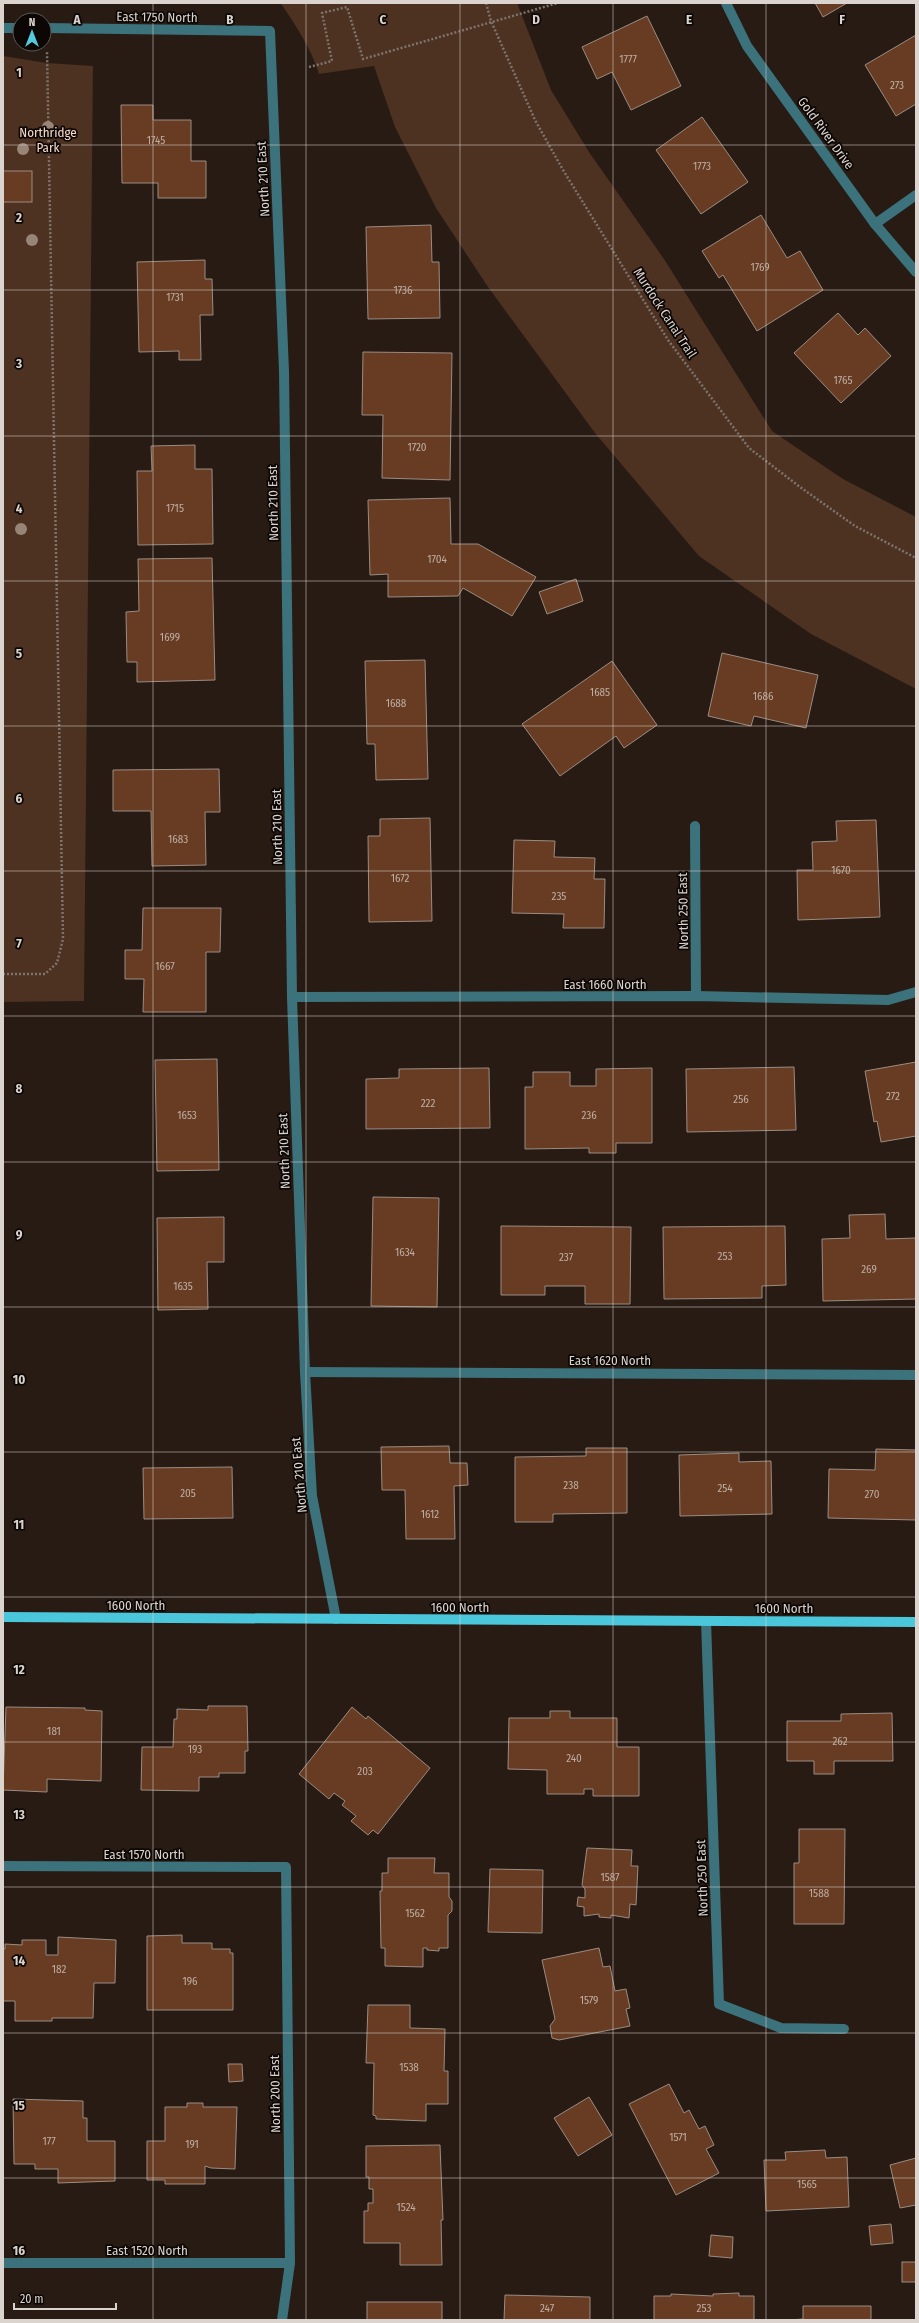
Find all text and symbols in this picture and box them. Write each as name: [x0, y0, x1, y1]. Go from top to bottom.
street label: East 1750 North: [116, 9, 198, 25]
north arrow: [12, 12, 52, 52]
text: A: [72, 12, 81, 27]
text: B: [226, 12, 234, 27]
text: C: [380, 12, 387, 27]
text: D: [532, 12, 540, 27]
text: E: [686, 12, 692, 27]
text: F: [839, 12, 845, 27]
text: N: [29, 16, 35, 29]
house number: 1777: [619, 53, 637, 66]
text: 1: [16, 65, 22, 80]
house number: 273: [890, 79, 904, 92]
street label: Gold River Drive: [795, 94, 857, 172]
park label: Northridge Park: [19, 125, 77, 155]
house number: 1745: [147, 134, 165, 147]
street label: North 210 East: [253, 140, 272, 217]
house number: 1773: [693, 160, 711, 173]
text: 2: [15, 210, 22, 225]
house number: 1769: [750, 261, 770, 274]
street label: Murdock Canal Trail: [630, 265, 700, 361]
house number: 1736: [393, 284, 413, 297]
house number: 1731: [166, 291, 184, 304]
text: 3: [15, 356, 22, 371]
house number: 1765: [834, 374, 852, 387]
house number: 1720: [407, 441, 427, 454]
street label: North 210 East: [265, 464, 281, 541]
text: 4: [16, 501, 23, 516]
house number: 1715: [166, 502, 184, 515]
house number: 1704: [427, 553, 448, 566]
house number: 1699: [160, 631, 180, 644]
text: 5: [16, 646, 22, 661]
house number: 1685: [590, 686, 610, 699]
house number: 1686: [753, 690, 774, 703]
house number: 1688: [386, 697, 407, 710]
street label: North 210 East: [269, 788, 285, 865]
text: 6: [16, 791, 23, 806]
house number: 1683: [168, 833, 188, 846]
house number: 1670: [831, 864, 851, 877]
house number: 1672: [391, 872, 410, 885]
street label: North 250 East: [675, 872, 691, 950]
house number: 235: [552, 890, 566, 903]
text: 7: [16, 936, 22, 951]
house number: 1667: [155, 960, 175, 973]
street label: East 1660 North: [563, 977, 647, 992]
text: 8: [16, 1081, 23, 1096]
house number: 272: [886, 1090, 900, 1103]
house number: 256: [733, 1093, 749, 1106]
house number: 222: [421, 1097, 435, 1110]
house number: 1653: [177, 1109, 197, 1122]
house number: 236: [581, 1109, 597, 1122]
street label: North 210 East: [275, 1112, 293, 1189]
text: 9: [16, 1227, 23, 1242]
house number: 1634: [395, 1246, 416, 1259]
house number: 253: [718, 1250, 732, 1263]
house number: 237: [559, 1251, 574, 1264]
house number: 269: [861, 1263, 877, 1276]
house number: 1635: [173, 1280, 193, 1293]
street label: East 1620 North: [569, 1353, 651, 1368]
text: 10: [13, 1372, 25, 1387]
street label: North 210 East: [288, 1436, 310, 1513]
house number: 238: [563, 1479, 579, 1492]
house number: 254: [717, 1482, 733, 1495]
house number: 205: [180, 1487, 196, 1500]
house number: 270: [865, 1488, 880, 1501]
house number: 1612: [421, 1508, 439, 1521]
text: 11: [14, 1517, 24, 1532]
street label: 1600 North: [107, 1598, 165, 1613]
street label: 1600 North: [431, 1600, 489, 1615]
street label: 1600 North: [755, 1601, 813, 1616]
text: 12: [13, 1662, 25, 1677]
house number: 181: [47, 1725, 61, 1738]
house number: 262: [832, 1735, 848, 1748]
house number: 193: [188, 1743, 202, 1756]
house number: 240: [566, 1752, 582, 1765]
house number: 203: [357, 1765, 373, 1778]
text: 13: [13, 1807, 25, 1822]
street label: North 250 East: [693, 1839, 711, 1917]
street label: East 1570 North: [103, 1847, 185, 1862]
house number: 1587: [600, 1871, 620, 1884]
house number: 1588: [809, 1887, 830, 1900]
house number: 1562: [405, 1907, 425, 1920]
text: 14: [13, 1953, 25, 1968]
house number: 182: [52, 1963, 66, 1976]
house number: 196: [182, 1975, 198, 1988]
house number: 1579: [580, 1994, 598, 2007]
street label: North 200 East: [267, 2054, 283, 2133]
house number: 1538: [399, 2061, 419, 2074]
text: 15: [13, 2098, 25, 2113]
house number: 1571: [669, 2131, 687, 2144]
house number: 177: [42, 2135, 56, 2148]
house number: 191: [185, 2138, 199, 2151]
house number: 1565: [797, 2178, 817, 2191]
house number: 1524: [396, 2201, 416, 2214]
text: 16: [13, 2243, 25, 2258]
street label: East 1520 North: [106, 2243, 188, 2258]
scale bar: [14, 2285, 116, 2311]
text: 20 m: [20, 2292, 44, 2306]
house number: 247: [540, 2302, 555, 2315]
house number: 253: [697, 2302, 711, 2315]

